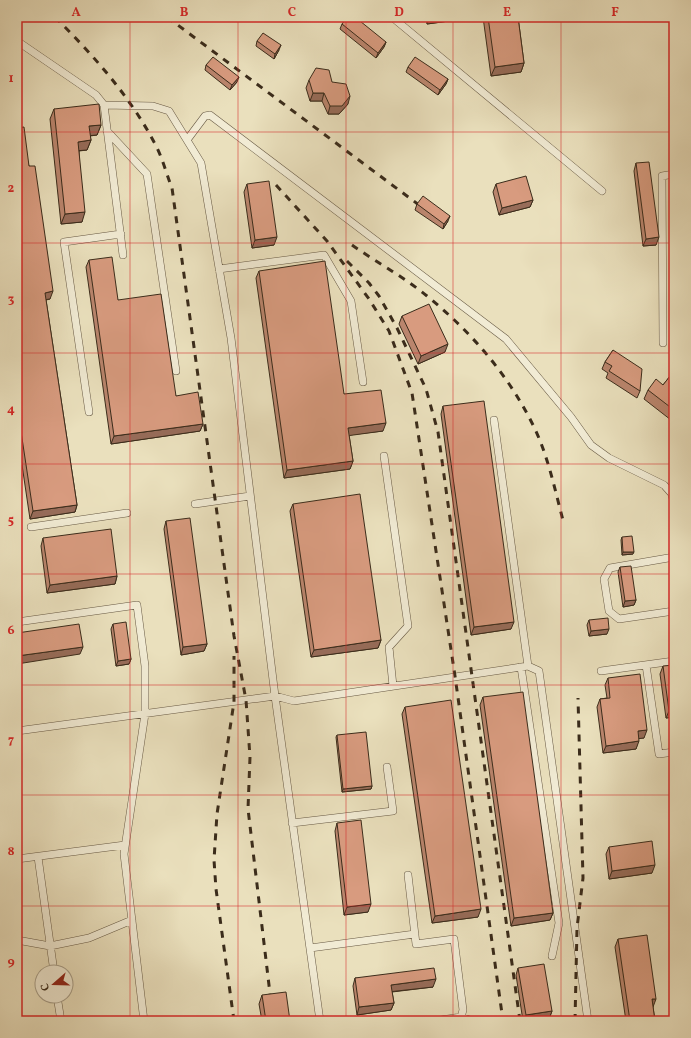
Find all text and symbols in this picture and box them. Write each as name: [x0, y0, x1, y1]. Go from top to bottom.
text: A: [71, 4, 81, 22]
text: B: [180, 4, 189, 22]
text: C: [288, 4, 296, 22]
text: D: [394, 4, 404, 22]
text: E: [503, 4, 511, 22]
text: F: [611, 4, 619, 22]
text: 1: [8, 70, 14, 88]
text: 2: [8, 180, 15, 198]
text: 3: [8, 291, 15, 309]
text: 4: [7, 401, 15, 419]
text: 5: [8, 512, 14, 530]
text: 6: [7, 622, 15, 640]
text: 7: [8, 732, 14, 750]
text: 8: [7, 843, 15, 861]
text: 9: [7, 953, 15, 971]
north arrow: [34, 964, 74, 1004]
text: С: [38, 981, 54, 993]

